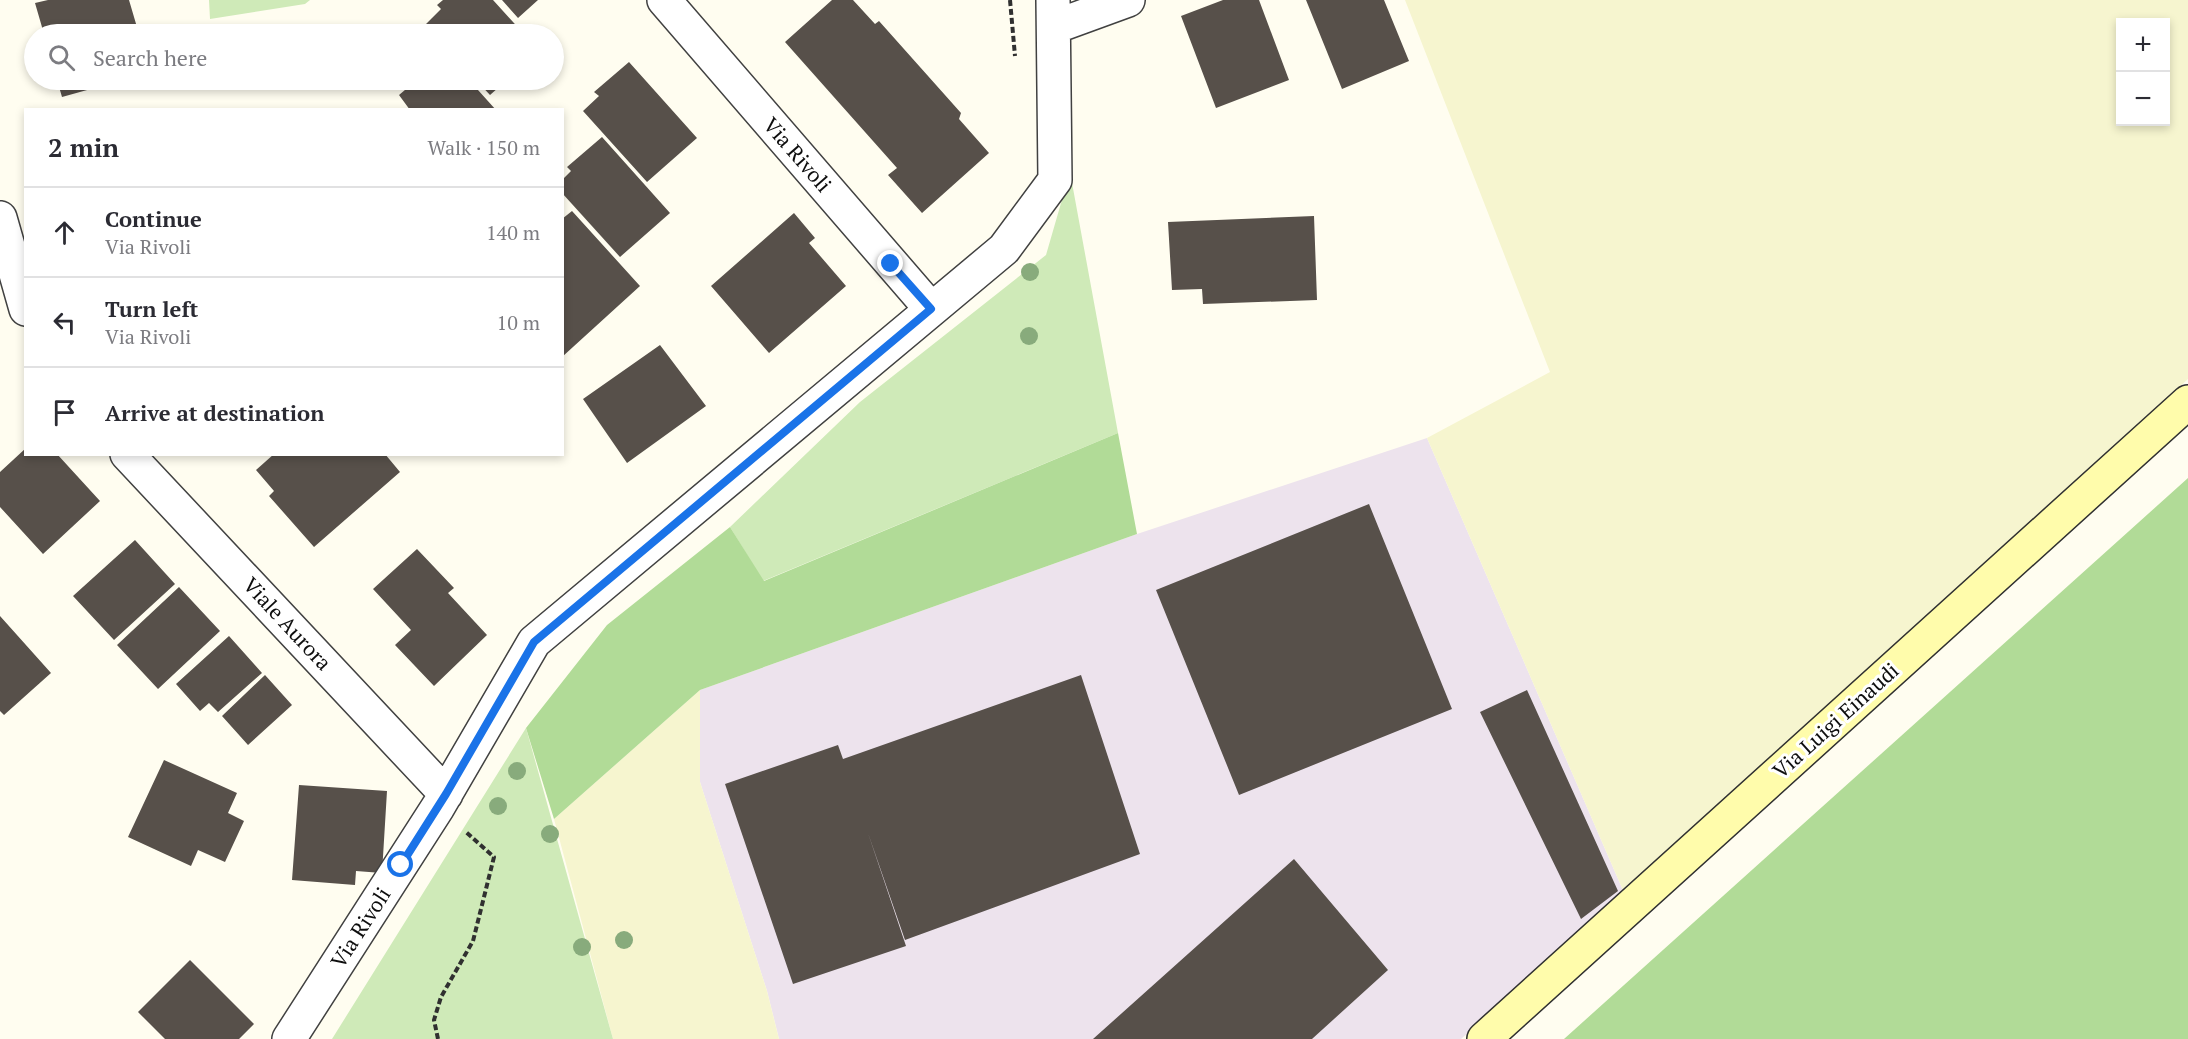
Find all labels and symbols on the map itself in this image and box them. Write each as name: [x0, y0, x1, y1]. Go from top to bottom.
street label: Via Rivoli: [757, 111, 838, 198]
route end: [877, 250, 903, 276]
street label: Viale Aurora: [237, 571, 338, 676]
street label: Via Luigi Einaudi: [1766, 656, 1904, 784]
route start: [387, 851, 413, 877]
street label: Via Rivoli: [324, 882, 397, 973]

